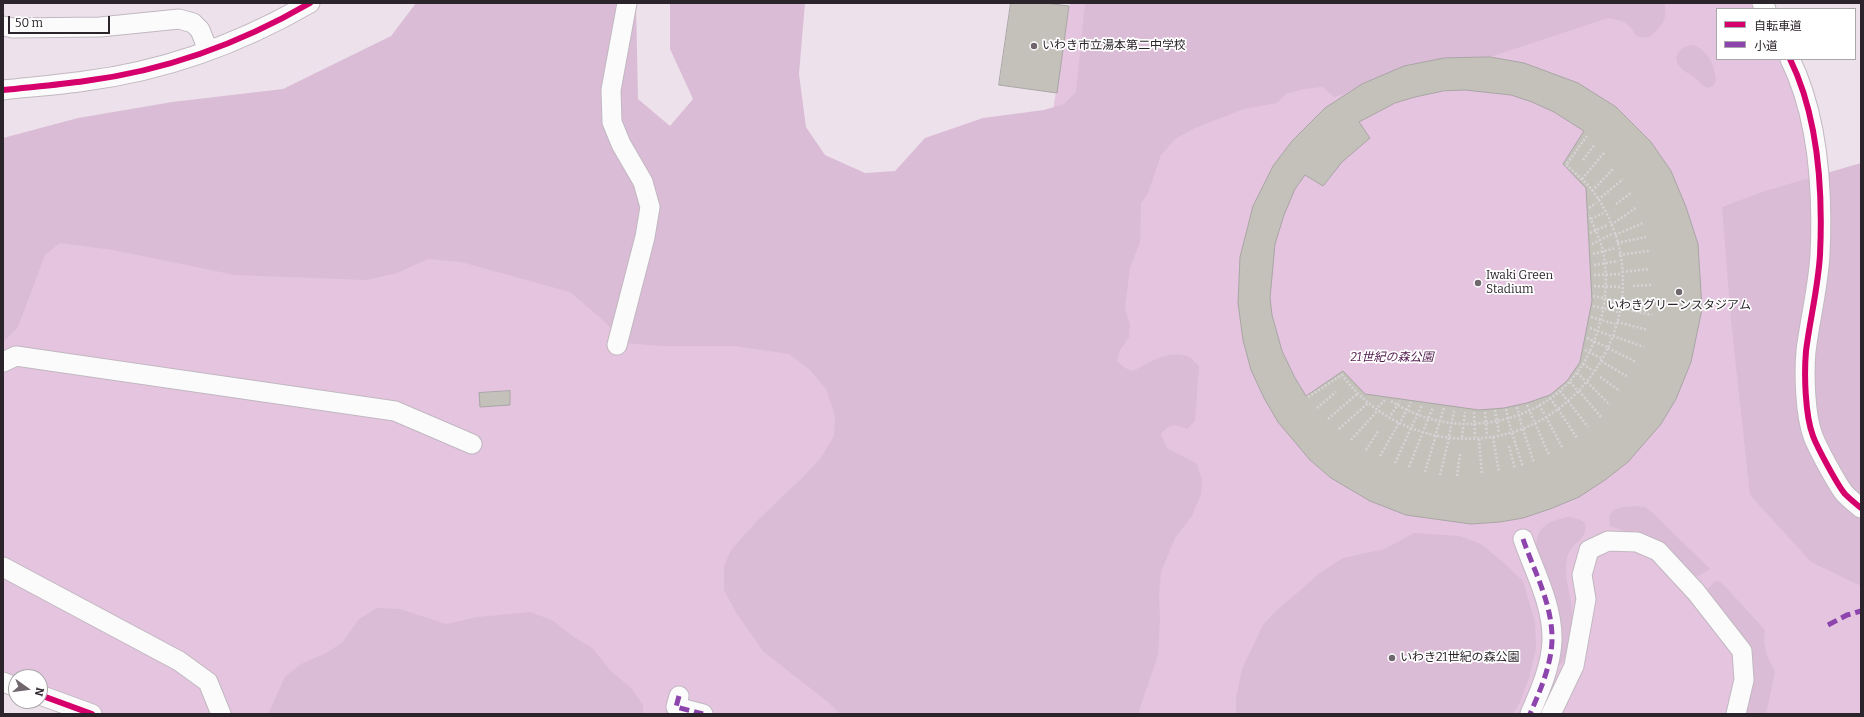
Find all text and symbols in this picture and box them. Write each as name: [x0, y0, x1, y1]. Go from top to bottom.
scale bar: [10, 8, 112, 34]
legend: [1716, 8, 1856, 60]
text: 50 m: [15, 16, 43, 30]
text: 自転車道: [1754, 19, 1802, 33]
place label: いわき市立湯本第二中学校: [1042, 39, 1186, 53]
text: 小道: [1754, 39, 1778, 53]
marker: いわき市立湯本第二中学校: [1029, 41, 1039, 51]
place label: Iwaki Green Stadium: [1486, 269, 1553, 297]
marker: Iwaki Green Stadium: [1473, 278, 1483, 288]
marker: いわきグリーンスタジアム: [1674, 287, 1684, 297]
place label: いわきグリーンスタジアム: [1607, 299, 1751, 313]
park label: 21世紀の森公園: [1350, 351, 1434, 365]
place label: いわき21世紀の森公園: [1400, 651, 1519, 665]
marker: いわき21世紀の森公園: [1387, 653, 1397, 663]
north arrow: [8, 669, 48, 709]
text: N: [32, 686, 46, 697]

